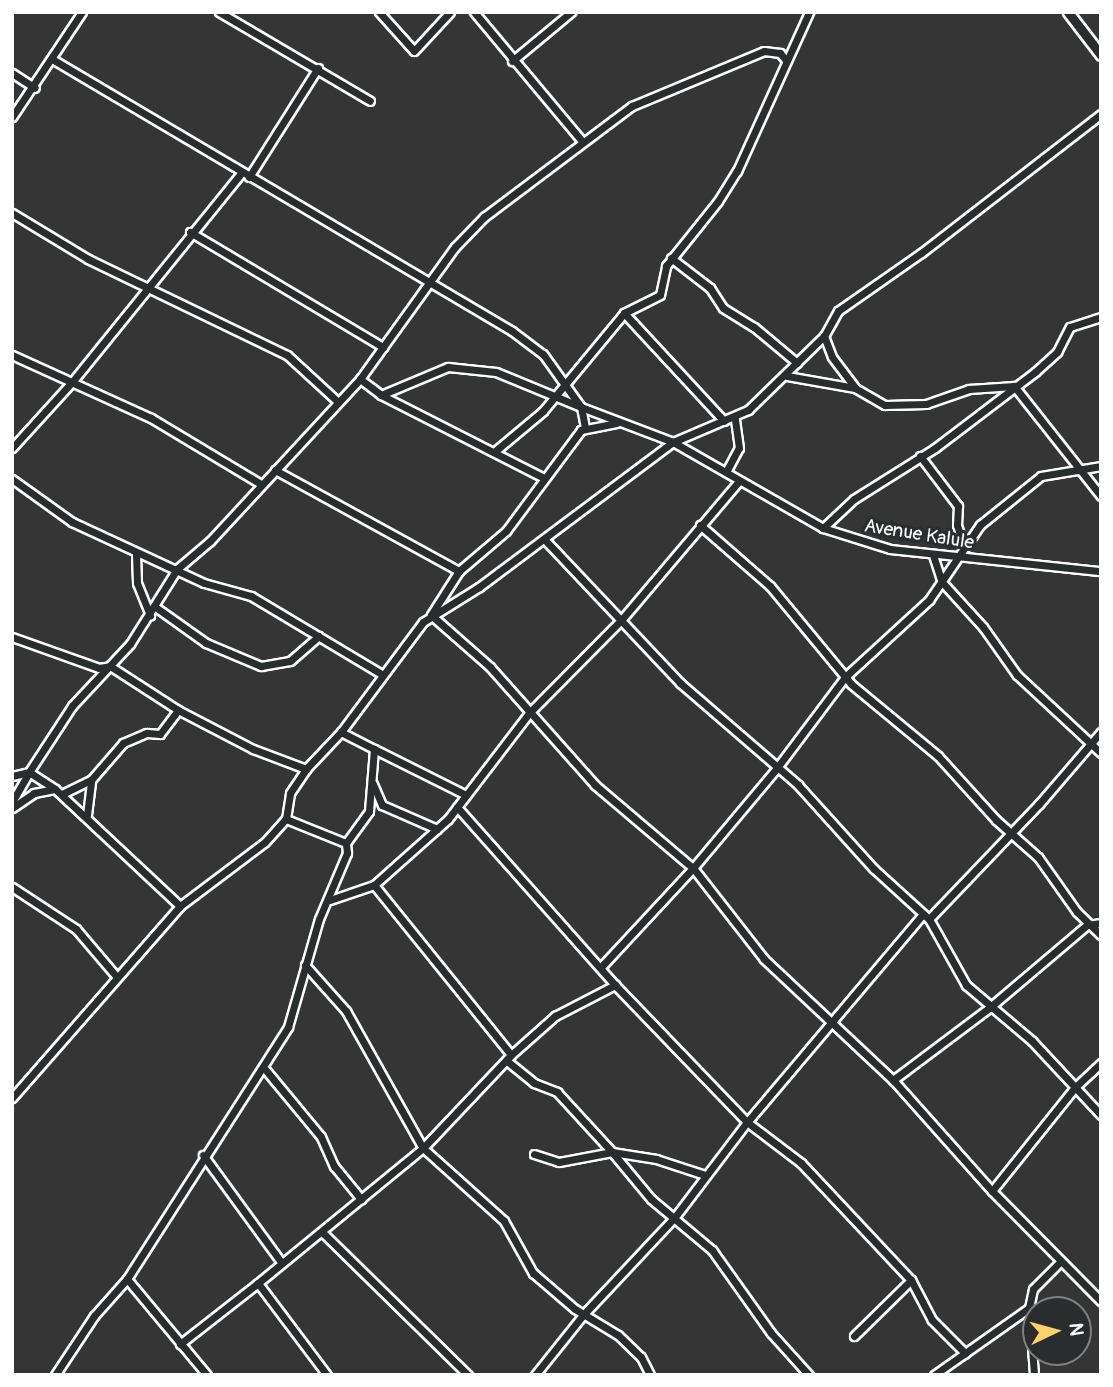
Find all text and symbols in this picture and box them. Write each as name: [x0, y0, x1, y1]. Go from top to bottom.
street label: Avenue Kalule: [863, 515, 975, 555]
north arrow: [1022, 1296, 1092, 1366]
text: N: [1063, 1322, 1088, 1337]

